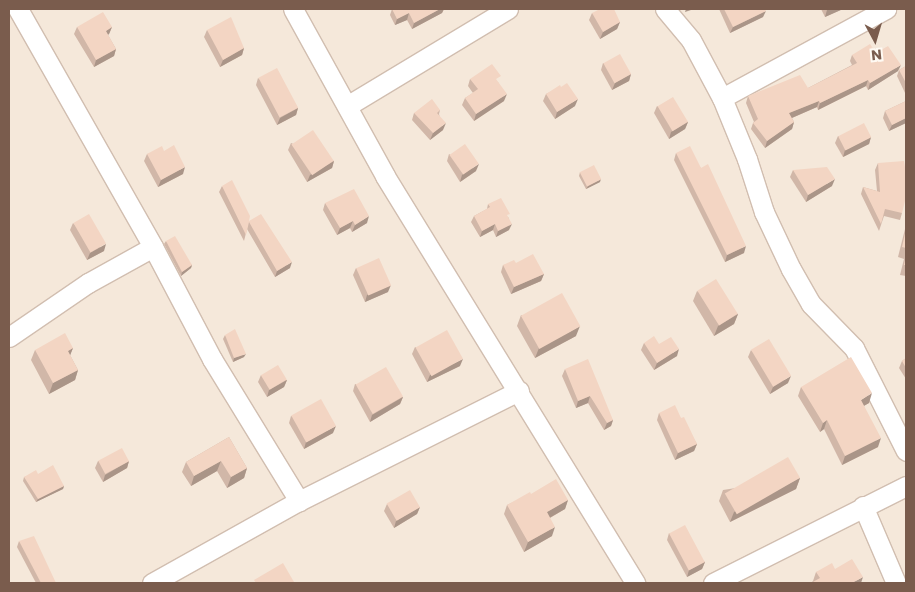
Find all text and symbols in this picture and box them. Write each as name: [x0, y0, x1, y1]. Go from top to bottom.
north arrow: [850, 15, 900, 65]
text: N: [870, 44, 883, 65]

